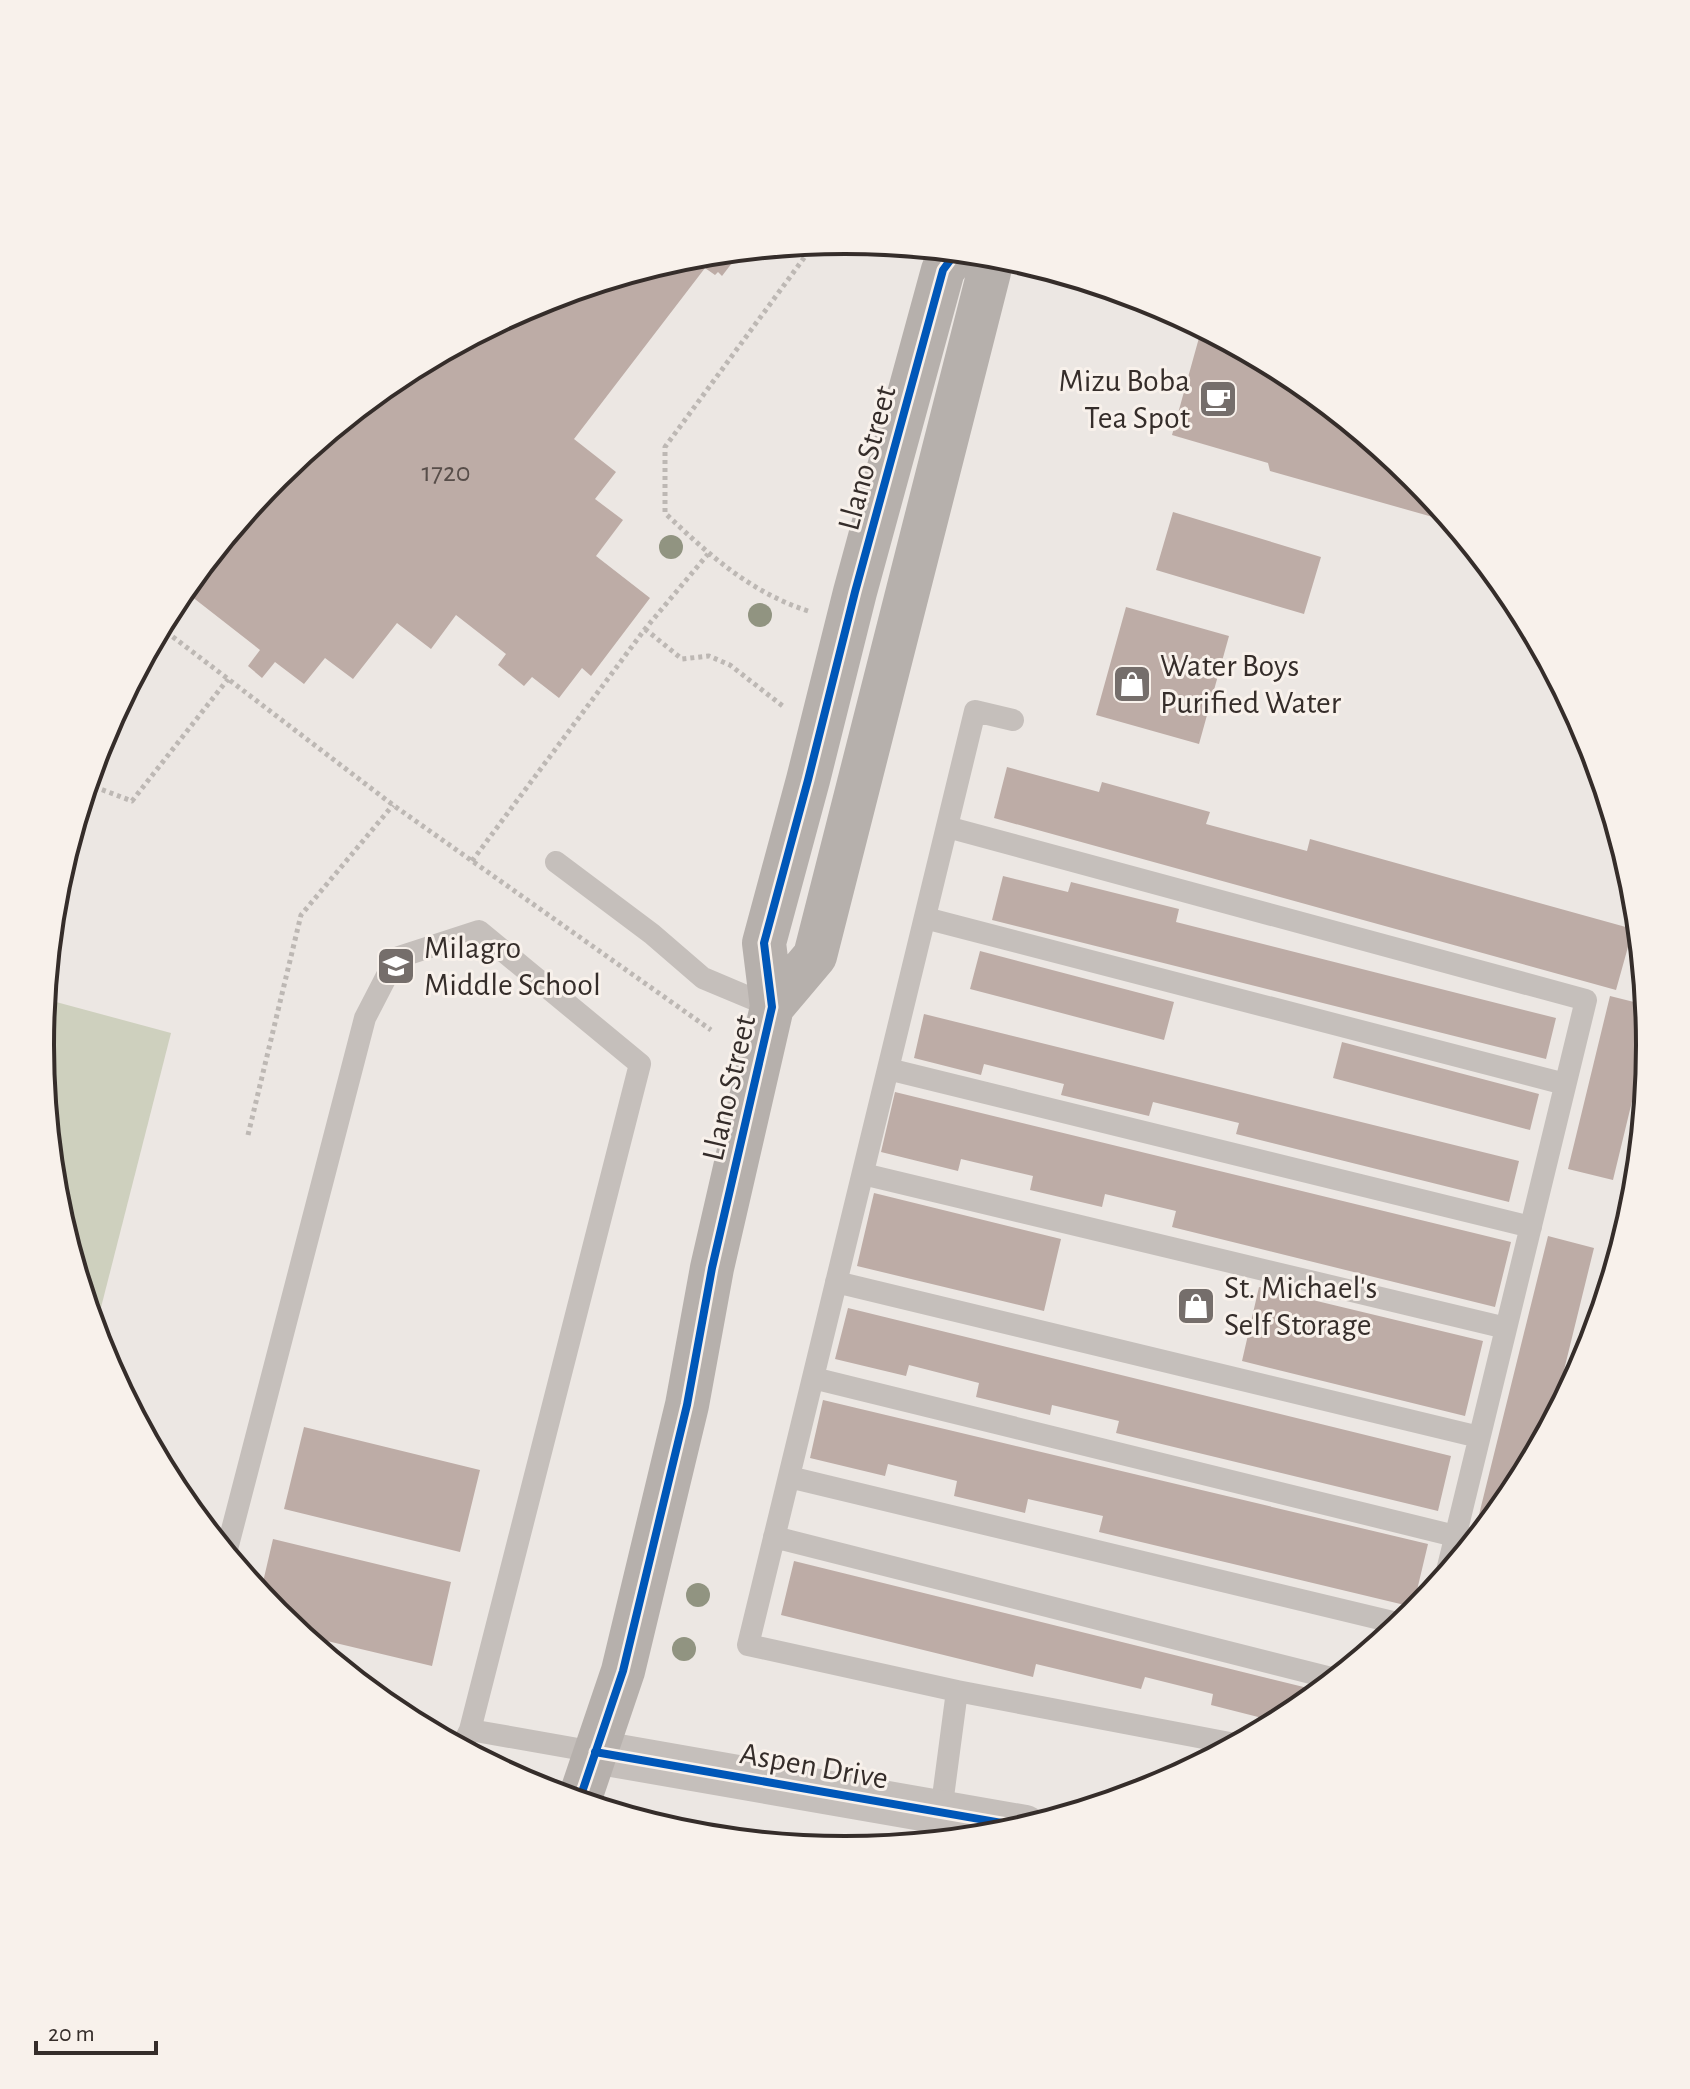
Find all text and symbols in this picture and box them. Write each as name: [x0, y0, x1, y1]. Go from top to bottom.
place label: Mizu Boba Tea Spot: [1058, 365, 1190, 434]
cafe icon: Mizu Boba Tea Spot: [1197, 378, 1239, 420]
street label: Llano Street: [832, 382, 902, 534]
house number: 1720: [422, 459, 470, 487]
place label: Water Boys Purified Water: [1160, 650, 1342, 719]
shop icon: Water Boys Purified Water: [1111, 663, 1153, 705]
place label: Milagro Middle School: [424, 932, 601, 1001]
school or university icon: Milagro Middle School: [375, 945, 417, 987]
street label: Llano Street: [697, 1012, 761, 1164]
place label: St. Michael's Self Storage: [1224, 1272, 1377, 1341]
shop icon: St. Michael's Self Storage: [1175, 1285, 1217, 1327]
street label: Aspen Drive: [737, 1737, 891, 1795]
scale bar: [36, 2005, 156, 2055]
text: 20 m: [48, 2022, 95, 2046]

